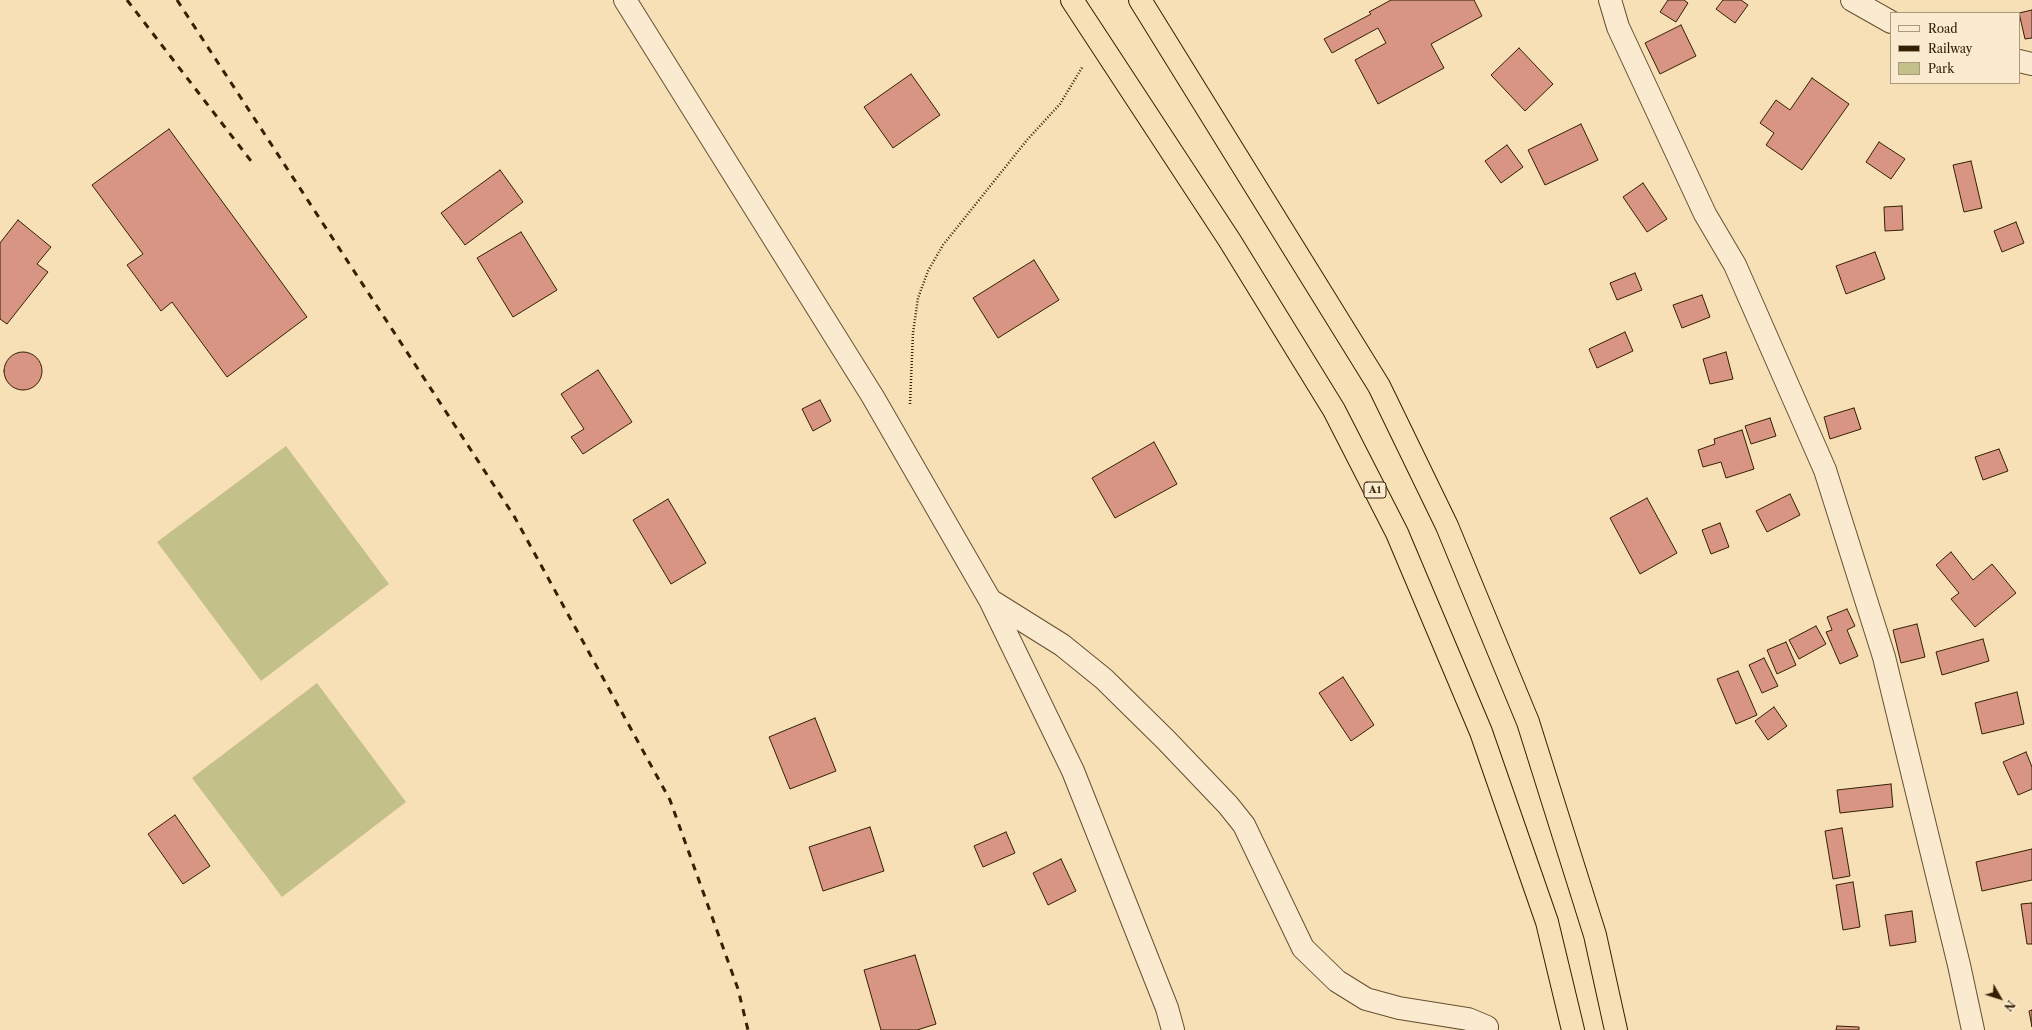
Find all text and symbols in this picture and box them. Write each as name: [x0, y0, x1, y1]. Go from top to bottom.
legend: [1890, 12, 2020, 84]
text: Road: [1928, 21, 1958, 36]
text: Railway: [1928, 41, 1973, 56]
text: Park: [1928, 61, 1954, 76]
road number: A1: [1364, 482, 1386, 498]
north arrow: [1980, 978, 2020, 1018]
text: N: [2001, 997, 2018, 1014]

